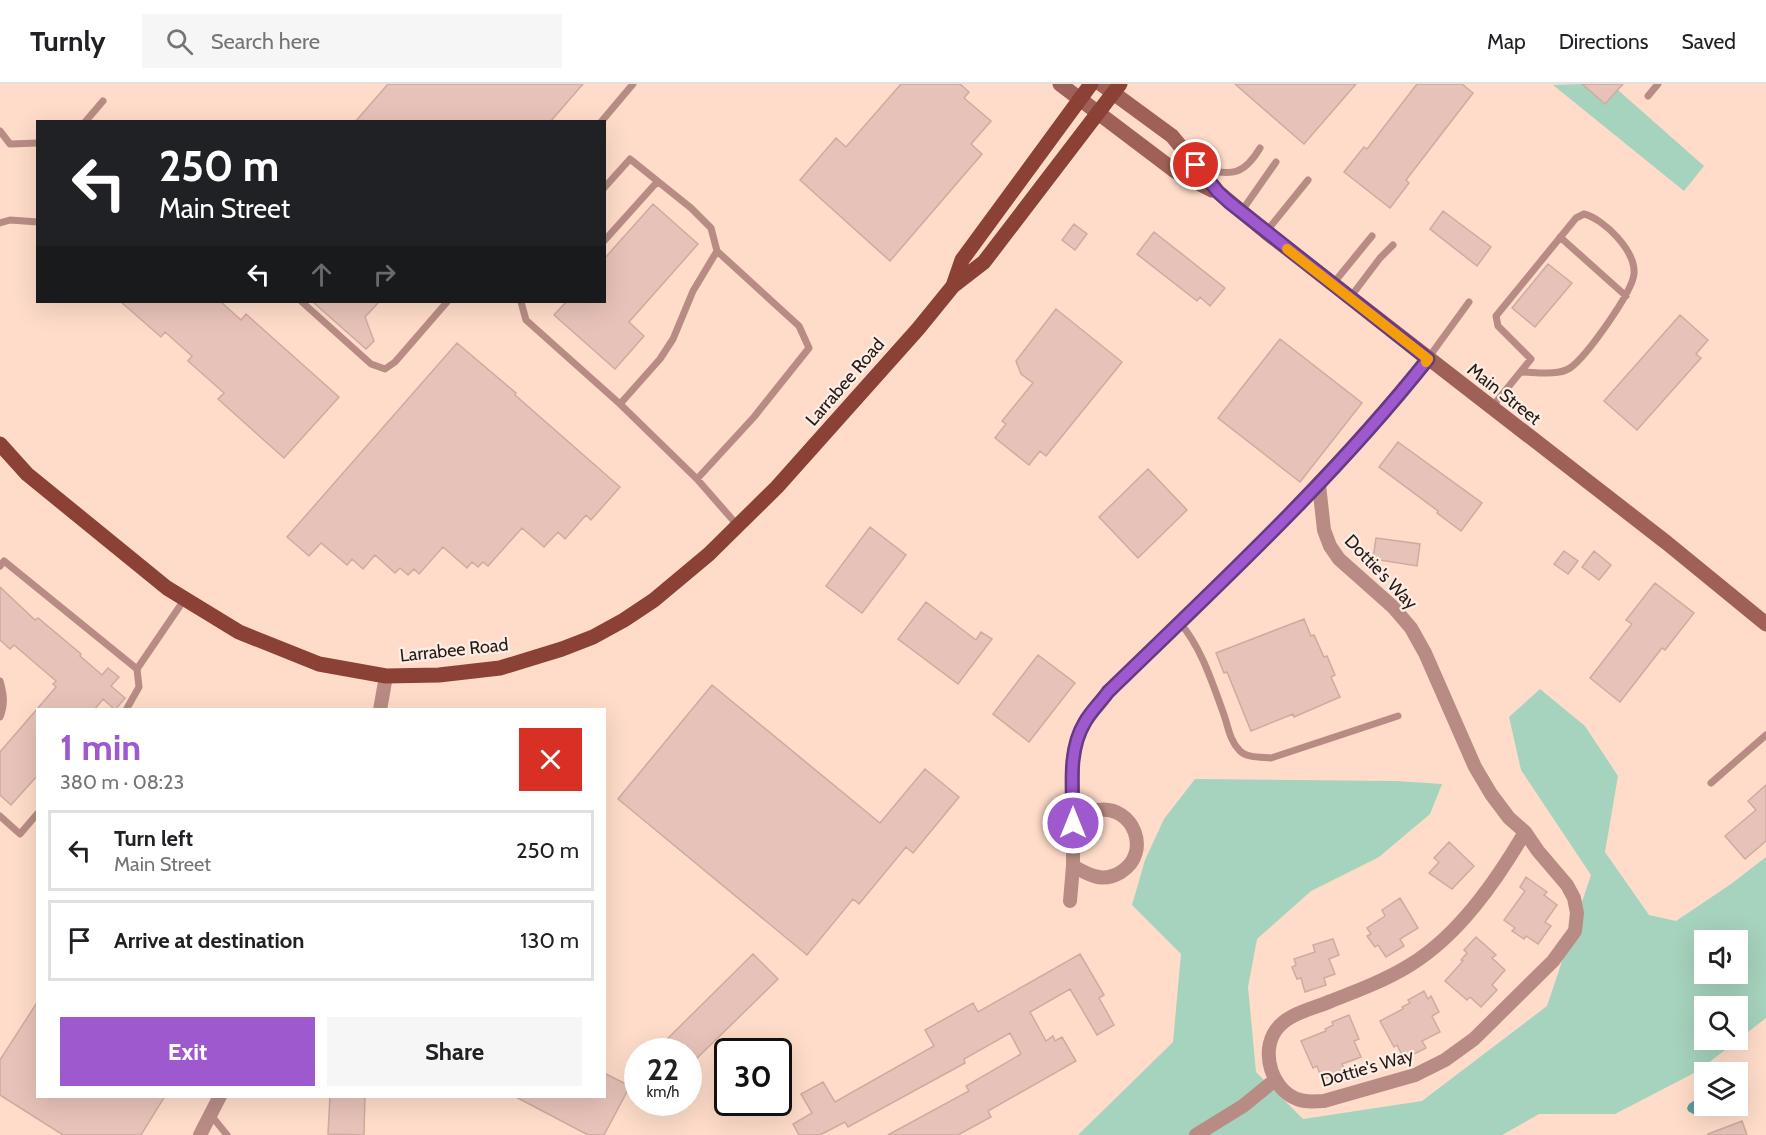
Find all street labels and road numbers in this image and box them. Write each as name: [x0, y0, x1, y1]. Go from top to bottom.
street label: Larrabee Road: [801, 334, 889, 430]
street label: Main Street: [1463, 358, 1545, 430]
street label: Dottie's Way: [1340, 530, 1422, 614]
street label: Larrabee Road: [399, 633, 509, 667]
street label: Dottie's Way: [1318, 1044, 1416, 1092]

